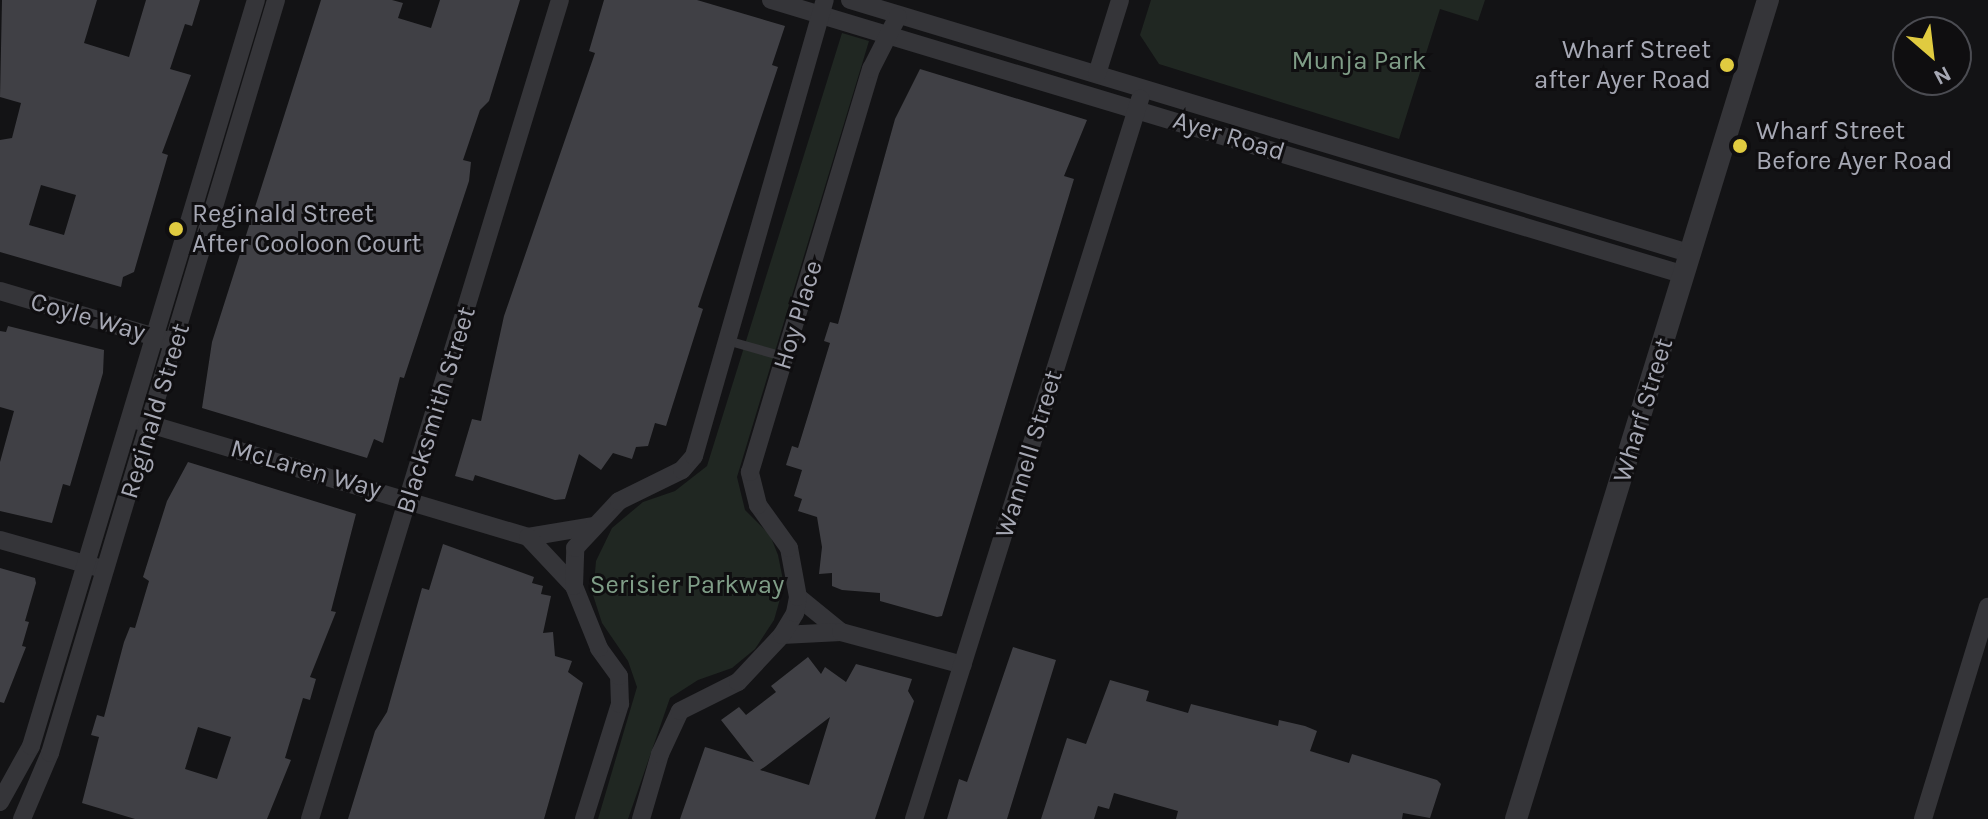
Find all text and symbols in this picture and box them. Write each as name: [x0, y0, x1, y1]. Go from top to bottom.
north arrow: [1892, 16, 1972, 96]
place label: Wharf Street after Ayer Road: [1534, 34, 1711, 96]
park label: Munja Park: [1292, 45, 1426, 77]
marker: Wharf Street after Ayer Road: [1718, 56, 1736, 74]
text: N: [1929, 60, 1955, 91]
street label: Ayer Road: [1169, 104, 1289, 168]
place label: Wharf Street Before Ayer Road: [1756, 115, 1953, 176]
marker: Wharf Street Before Ayer Road: [1731, 137, 1749, 155]
place label: Reginald Street After Cooloon Court: [192, 198, 421, 260]
marker: Reginald Street After Cooloon Court: [167, 220, 185, 238]
street label: Hoy Place: [767, 257, 829, 373]
street label: Coyle Way: [27, 286, 149, 348]
street label: Blacksmith Street: [390, 303, 482, 517]
street label: Reginald Street: [113, 319, 197, 503]
street label: Wharf Street: [1606, 334, 1680, 486]
street label: Wannell Street: [989, 366, 1069, 542]
street label: McLaren Way: [227, 433, 385, 505]
park label: Serisier Parkway: [590, 569, 784, 601]

